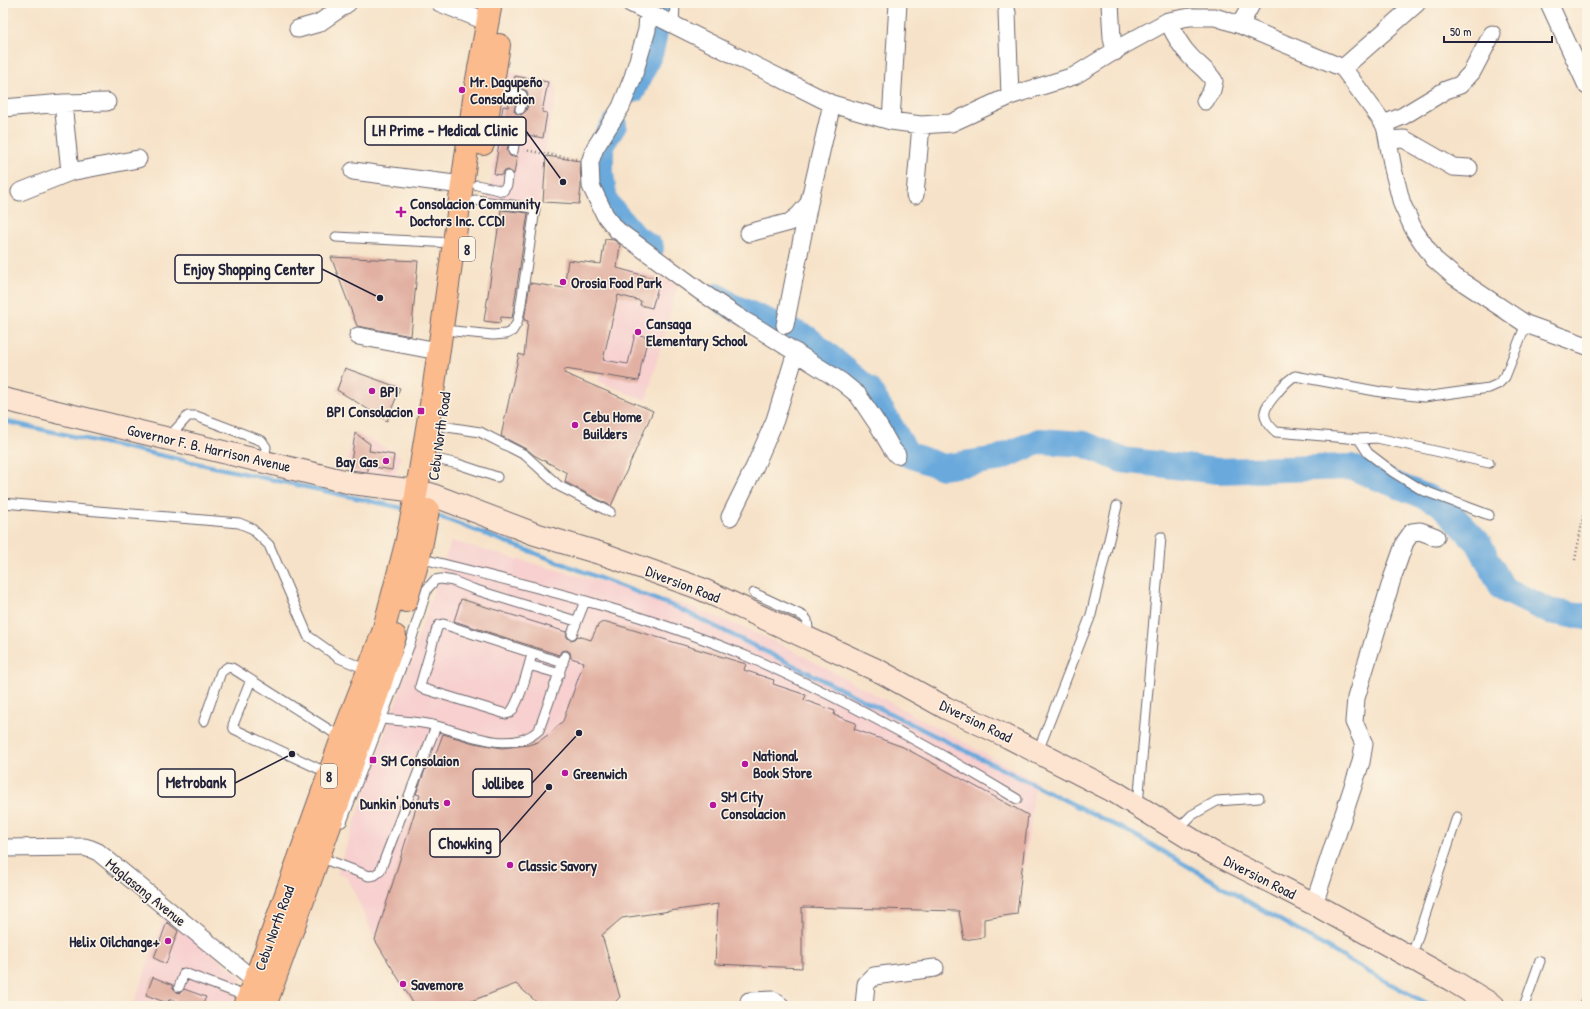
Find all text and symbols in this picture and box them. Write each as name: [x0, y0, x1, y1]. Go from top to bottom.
scale bar: [1444, 18, 1552, 44]
text: 50 m: [1450, 23, 1471, 40]
place label: Mr. Dagupeño Consolacion: [470, 71, 542, 109]
marker: Mr. Dagupeño Consolacion: [457, 85, 467, 95]
callout: LH Prime - Medical Clinic: [365, 117, 526, 145]
text: LH Prime - Medical Clinic: [372, 119, 518, 141]
place label: Consolacion Community Doctors Inc. CCDI: [410, 193, 541, 231]
marker: Consolacion Community Doctors Inc. CCDI: [395, 206, 407, 218]
road number: 8: [459, 237, 475, 261]
callout: Enjoy Shopping Center: [175, 255, 322, 283]
text: Enjoy Shopping Center: [183, 258, 315, 281]
place label: Orosia Food Park: [571, 272, 663, 293]
marker: Orosia Food Park: [558, 277, 568, 287]
place label: Cansaga Elementary School: [646, 313, 748, 352]
marker: Cansaga Elementary School: [633, 327, 643, 337]
place label: BPI: [380, 381, 398, 402]
marker: BPI: [367, 386, 377, 396]
street label: Cebu North Road: [422, 390, 456, 482]
place label: BPI Consolacion: [326, 401, 413, 422]
marker: BPI Consolacion: [416, 406, 426, 416]
place label: Cebu Home Builders: [583, 406, 642, 444]
street label: Governor F. B. Harrison Avenue: [125, 419, 293, 477]
marker: Cebu Home Builders: [570, 420, 580, 430]
place label: Bay Gas: [336, 451, 378, 473]
marker: Bay Gas: [381, 456, 391, 466]
street label: Diversion Road: [643, 560, 723, 608]
street label: Diversion Road: [936, 694, 1016, 748]
place label: National Book Store: [753, 745, 812, 783]
place label: SM Consolaion: [381, 750, 459, 771]
marker: SM Consolaion: [368, 755, 378, 765]
marker: National Book Store: [740, 759, 750, 769]
place label: Greenwich: [573, 763, 628, 784]
road number: 8: [321, 764, 337, 788]
marker: Greenwich: [560, 768, 570, 778]
callout: Metrobank: [158, 769, 235, 797]
callout: Jollibee: [473, 769, 532, 797]
text: Metrobank: [166, 771, 227, 793]
text: Jollibee: [482, 772, 525, 794]
place label: SM City Consolacion: [721, 786, 786, 824]
place label: Dunkin' Donuts: [360, 793, 439, 814]
marker: Dunkin' Donuts: [442, 798, 452, 808]
marker: SM City Consolacion: [708, 800, 718, 810]
callout: Chowking: [430, 829, 500, 857]
text: Chowking: [438, 832, 492, 855]
street label: Diversion Road: [1220, 850, 1300, 904]
street label: Maglasang Avenue: [101, 853, 191, 931]
place label: Classic Savory: [518, 855, 598, 877]
marker: Classic Savory: [505, 860, 515, 870]
street label: Cebu North Road: [249, 882, 299, 973]
place label: Helix Oilchange+: [69, 931, 160, 953]
marker: Helix Oilchange+: [163, 936, 173, 946]
place label: Savemore: [411, 974, 464, 995]
marker: Savemore: [398, 979, 408, 989]

